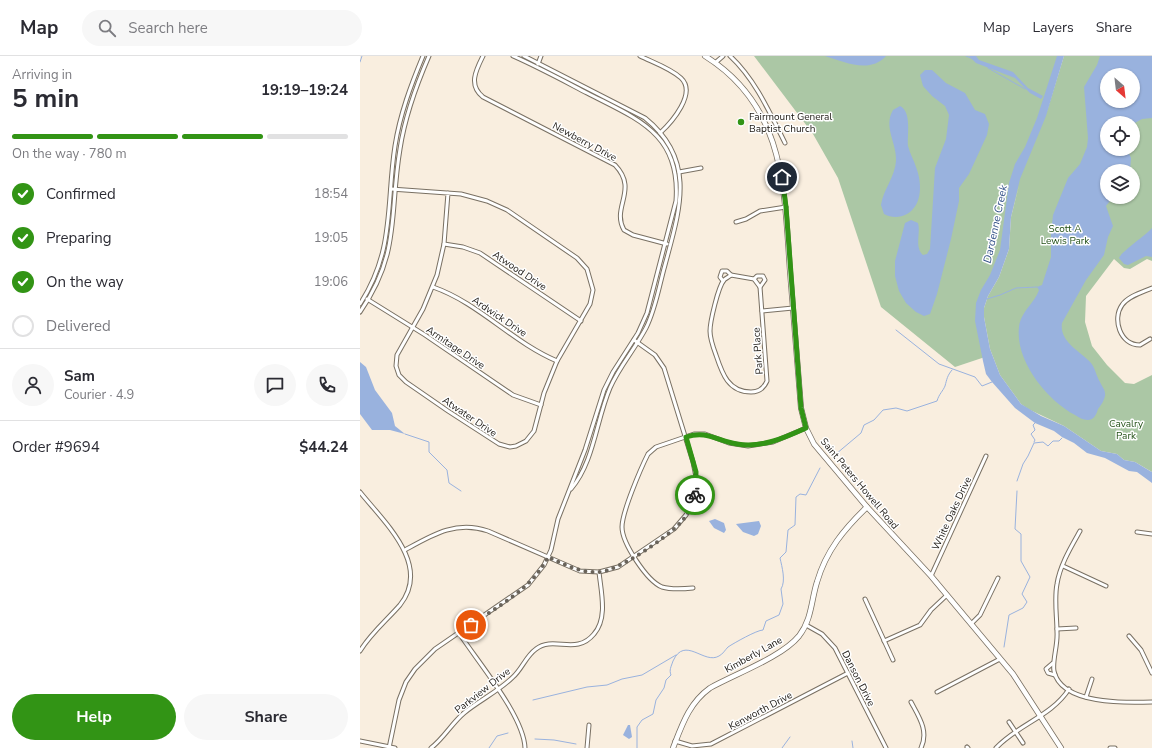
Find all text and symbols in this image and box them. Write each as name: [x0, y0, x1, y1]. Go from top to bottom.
search box: [82, 10, 362, 46]
text: Map: [20, 15, 58, 41]
icon: search: [96, 17, 118, 39]
text: Search here: [128, 18, 208, 38]
text: Map: [983, 18, 1010, 37]
text: Layers: [1032, 18, 1074, 37]
text: Share: [1096, 18, 1132, 37]
text: Arriving in: [12, 66, 72, 84]
north arrow: [1100, 68, 1140, 108]
map controls: [1100, 68, 1140, 204]
text: 19:19–19:24: [261, 80, 348, 100]
text: 5 min: [12, 81, 79, 116]
place label: Fairmount General Baptist Church: [749, 110, 832, 136]
button: locate: [1100, 116, 1140, 156]
marker: Fairmount General Baptist Church: [736, 117, 746, 127]
street label: Newberry Drive: [550, 119, 619, 165]
text: On the way · 780 m: [12, 145, 127, 163]
pin: [765, 160, 799, 194]
button: layers: [1100, 164, 1140, 204]
icon: home: [771, 166, 793, 188]
icon: check: [12, 183, 34, 205]
water label: Dardenne Creek: [980, 183, 1011, 265]
text: Confirmed: [46, 184, 116, 204]
text: 18:54: [314, 185, 348, 203]
park label: Scott A Lewis Park: [1041, 222, 1090, 248]
icon: check: [12, 227, 34, 249]
text: Preparing: [46, 228, 111, 248]
text: 19:05: [314, 229, 348, 247]
street label: Atwood Drive: [490, 248, 549, 294]
icon: check: [12, 271, 34, 293]
text: On the way: [46, 272, 124, 292]
text: 19:06: [314, 273, 348, 291]
street label: Ardwick Drive: [469, 293, 530, 340]
text: Delivered: [46, 316, 111, 336]
street label: Armitage Drive: [423, 323, 488, 373]
street label: Park Place: [749, 327, 767, 375]
button: person: [12, 364, 54, 406]
button: chat: [254, 364, 296, 406]
button: phone: [306, 364, 348, 406]
text: Sam: [64, 366, 95, 386]
text: Courier · 4.9: [64, 386, 134, 404]
street label: Atwater Drive: [439, 393, 499, 440]
park label: Cavalry Park: [1109, 417, 1144, 443]
street label: Saint Peters Howell Road: [817, 435, 902, 532]
text: Order #9694: [12, 437, 100, 457]
text: $44.24: [299, 437, 348, 457]
courier: [675, 475, 715, 515]
street label: White Oaks Drive: [929, 475, 975, 552]
icon: bike: [684, 484, 706, 506]
pin: [454, 608, 488, 642]
icon: bag: [460, 614, 482, 636]
street label: Kimberly Lane: [722, 633, 785, 677]
street label: Danson Drive: [838, 648, 878, 709]
street label: Parkview Drive: [452, 665, 513, 717]
street label: Kenworth Drive: [726, 688, 795, 734]
button: Help: [12, 694, 176, 740]
button: Share: [184, 694, 348, 740]

